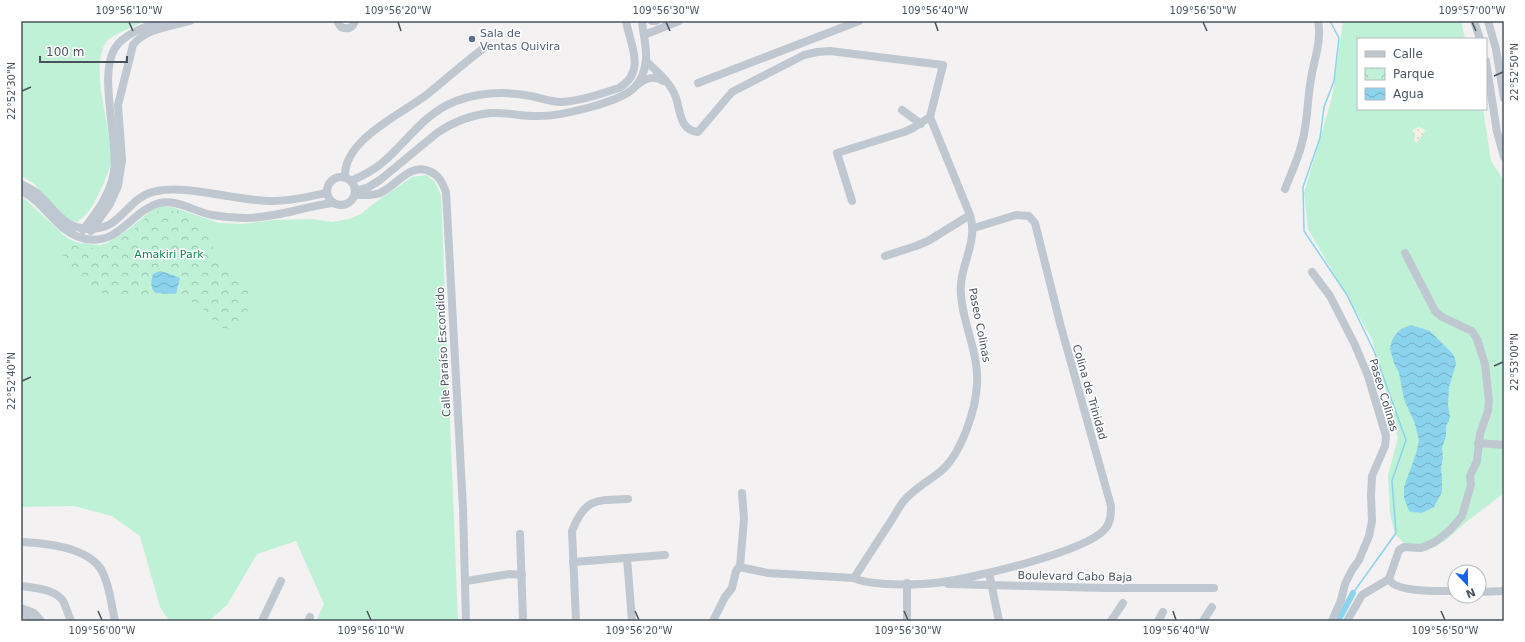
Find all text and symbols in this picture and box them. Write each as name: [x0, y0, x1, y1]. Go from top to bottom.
text: 109°56'10"W: [96, 5, 162, 16]
text: 109°56'20"W: [365, 5, 431, 16]
text: 109°56'30"W: [633, 5, 699, 16]
text: 109°56'40"W: [902, 5, 968, 16]
text: 109°56'50"W: [1170, 5, 1236, 16]
text: 109°57'00"W: [1439, 5, 1505, 16]
place label: Sala de Ventas Quivira: [480, 27, 560, 53]
marker: Sala de Ventas Quivira: [467, 34, 477, 44]
scale bar: [40, 38, 127, 64]
legend: [1357, 38, 1487, 110]
text: 22°52'50"N: [1509, 43, 1520, 101]
text: 100 m: [46, 45, 84, 59]
text: Calle: [1393, 47, 1423, 61]
text: 22°52'30"N: [6, 62, 17, 120]
text: Parque: [1393, 67, 1434, 81]
text: Agua: [1393, 87, 1424, 101]
park label: Amakiri Park: [134, 248, 204, 261]
street label: Calle Paraíso Escondido: [434, 286, 453, 417]
street label: Paseo Colinas: [966, 287, 993, 364]
text: 22°53'00"N: [1509, 333, 1520, 391]
street label: Colina de Trinidad: [1070, 343, 1109, 441]
text: 22°52'40"N: [6, 352, 17, 410]
street label: Paseo Colinas: [1366, 357, 1401, 433]
north arrow: [1447, 564, 1487, 604]
street label: Boulevard Cabo Baja: [1017, 569, 1133, 584]
text: N: [1464, 585, 1477, 601]
text: 109°56'00"W: [69, 625, 135, 636]
text: 109°56'10"W: [338, 625, 404, 636]
text: 109°56'20"W: [606, 625, 672, 636]
text: 109°56'30"W: [875, 625, 941, 636]
text: 109°56'40"W: [1143, 625, 1209, 636]
text: 109°56'50"W: [1412, 625, 1478, 636]

